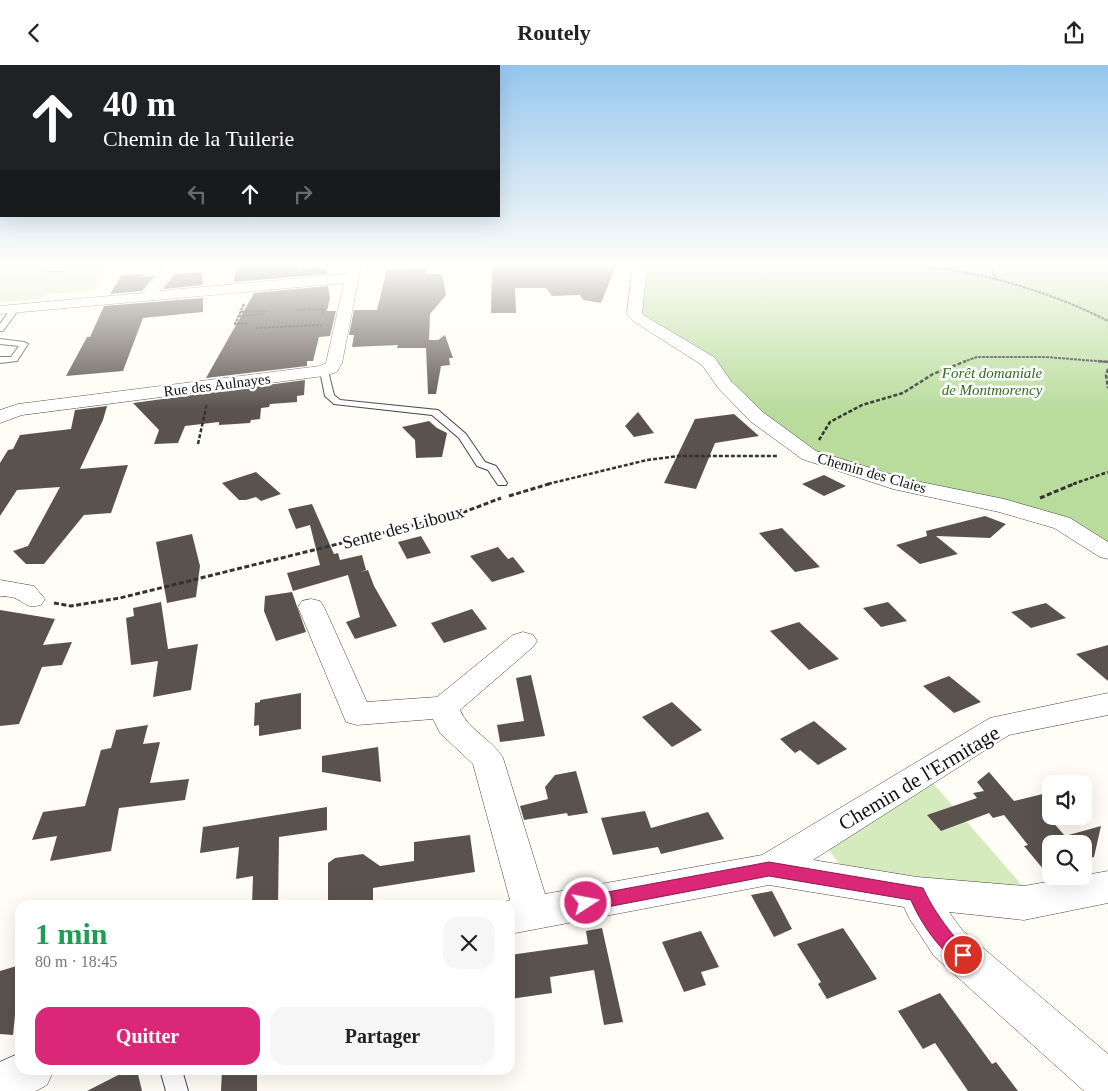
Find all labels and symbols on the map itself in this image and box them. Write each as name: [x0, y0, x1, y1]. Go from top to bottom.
park label: Forêt domaniale de Montmorency: [941, 365, 1043, 398]
street label: Rue des Aulnayes: [163, 370, 271, 399]
street label: Chemin des Claies: [816, 450, 928, 496]
street label: Sente des Liboux: [340, 501, 466, 553]
street label: Chemin de l'Ermitage: [834, 720, 1004, 836]
position arrow: [559, 876, 611, 928]
pin: [942, 934, 984, 976]

